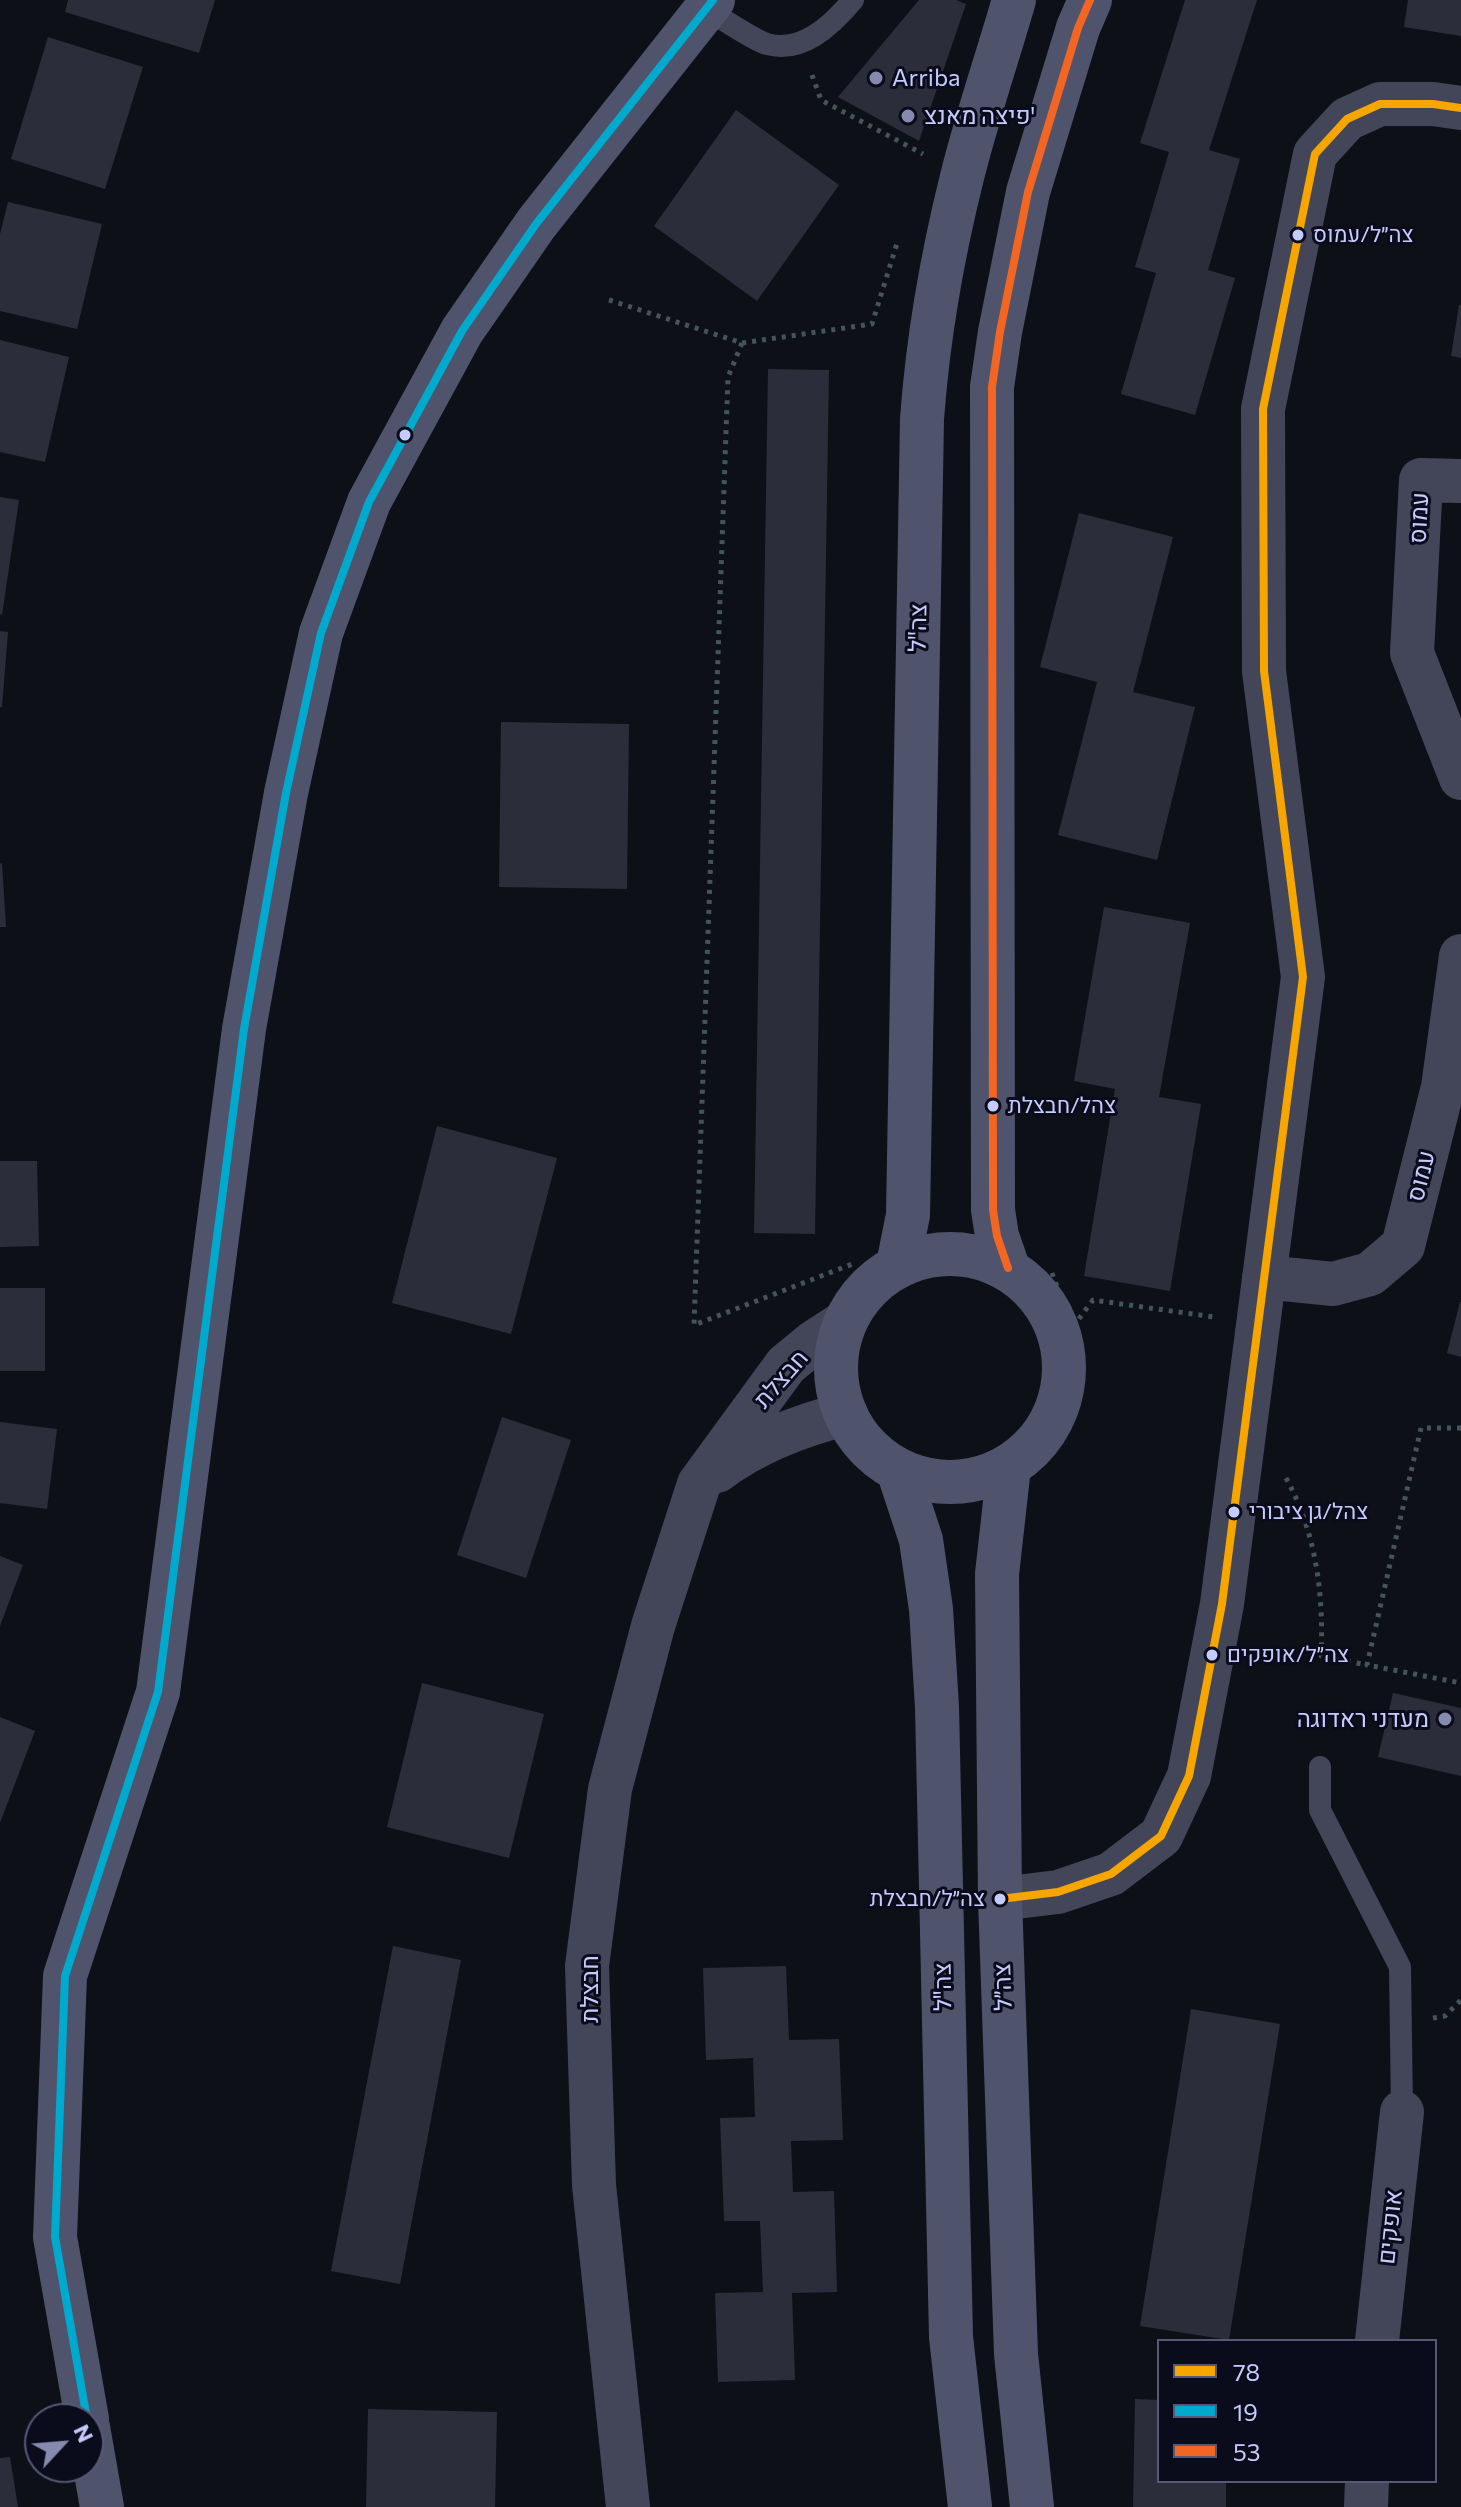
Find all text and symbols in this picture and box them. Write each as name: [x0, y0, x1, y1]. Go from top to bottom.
place label: Arriba: [892, 64, 961, 92]
marker: Arriba: [867, 69, 885, 87]
place label: פיצה מאנצ': [924, 102, 1035, 130]
marker: פיצה מאנצ': [899, 107, 917, 125]
place label: צה״ל/עמוס: [1313, 222, 1413, 248]
marker: צה״ל/עמוס: [1290, 227, 1306, 243]
unlabelled marker: [397, 427, 413, 443]
street label: עמוס: [1403, 492, 1435, 544]
street label: צה"ל: [903, 604, 933, 652]
place label: צהל/חבצלת: [1008, 1093, 1116, 1119]
marker: צהל/חבצלת: [985, 1098, 1001, 1114]
street label: עמוס: [1401, 1148, 1441, 1204]
street label: חבצלת: [748, 1344, 814, 1414]
place label: צהל/גן ציבורי: [1249, 1499, 1368, 1525]
marker: צהל/גן ציבורי: [1226, 1504, 1242, 1520]
place label: צה״ל/אופקים: [1227, 1642, 1349, 1668]
marker: צה״ל/אופקים: [1204, 1647, 1220, 1663]
place label: מעדני ראדוגה: [1297, 1705, 1429, 1733]
marker: מעדני ראדוגה: [1436, 1710, 1454, 1728]
place label: צה״ל/חבצלת: [870, 1886, 985, 1912]
marker: צה״ל/חבצלת: [992, 1891, 1008, 1907]
street label: חבצלת: [576, 1955, 604, 2023]
street label: צה"ל: [928, 1963, 958, 2011]
street label: צה״ל: [988, 1963, 1018, 2011]
street label: אופקים: [1372, 2188, 1408, 2266]
legend: [1157, 2339, 1437, 2483]
text: 78: [1233, 2357, 1260, 2386]
text: 19: [1233, 2397, 1258, 2426]
north arrow: [24, 2403, 104, 2483]
text: N: [68, 2420, 100, 2446]
text: 53: [1233, 2437, 1260, 2466]

